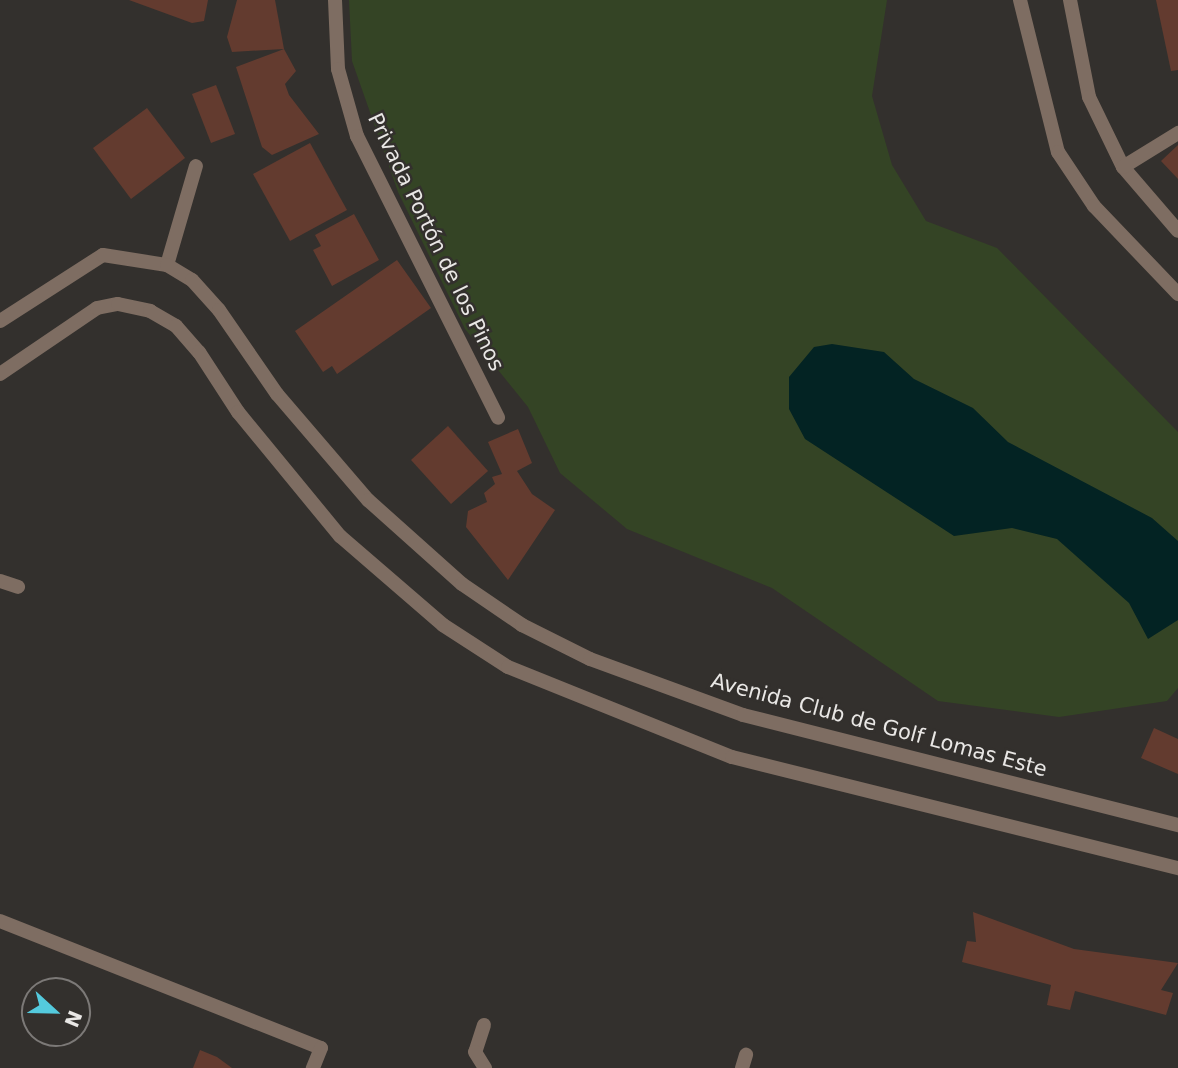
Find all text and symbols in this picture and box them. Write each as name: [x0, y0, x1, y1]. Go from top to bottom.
street label: Privada Portón de los Pinos: [362, 109, 510, 375]
street label: Avenida Club de Golf Lomas Este: [708, 668, 1050, 782]
north arrow: [21, 977, 91, 1047]
text: N: [60, 1008, 87, 1031]

